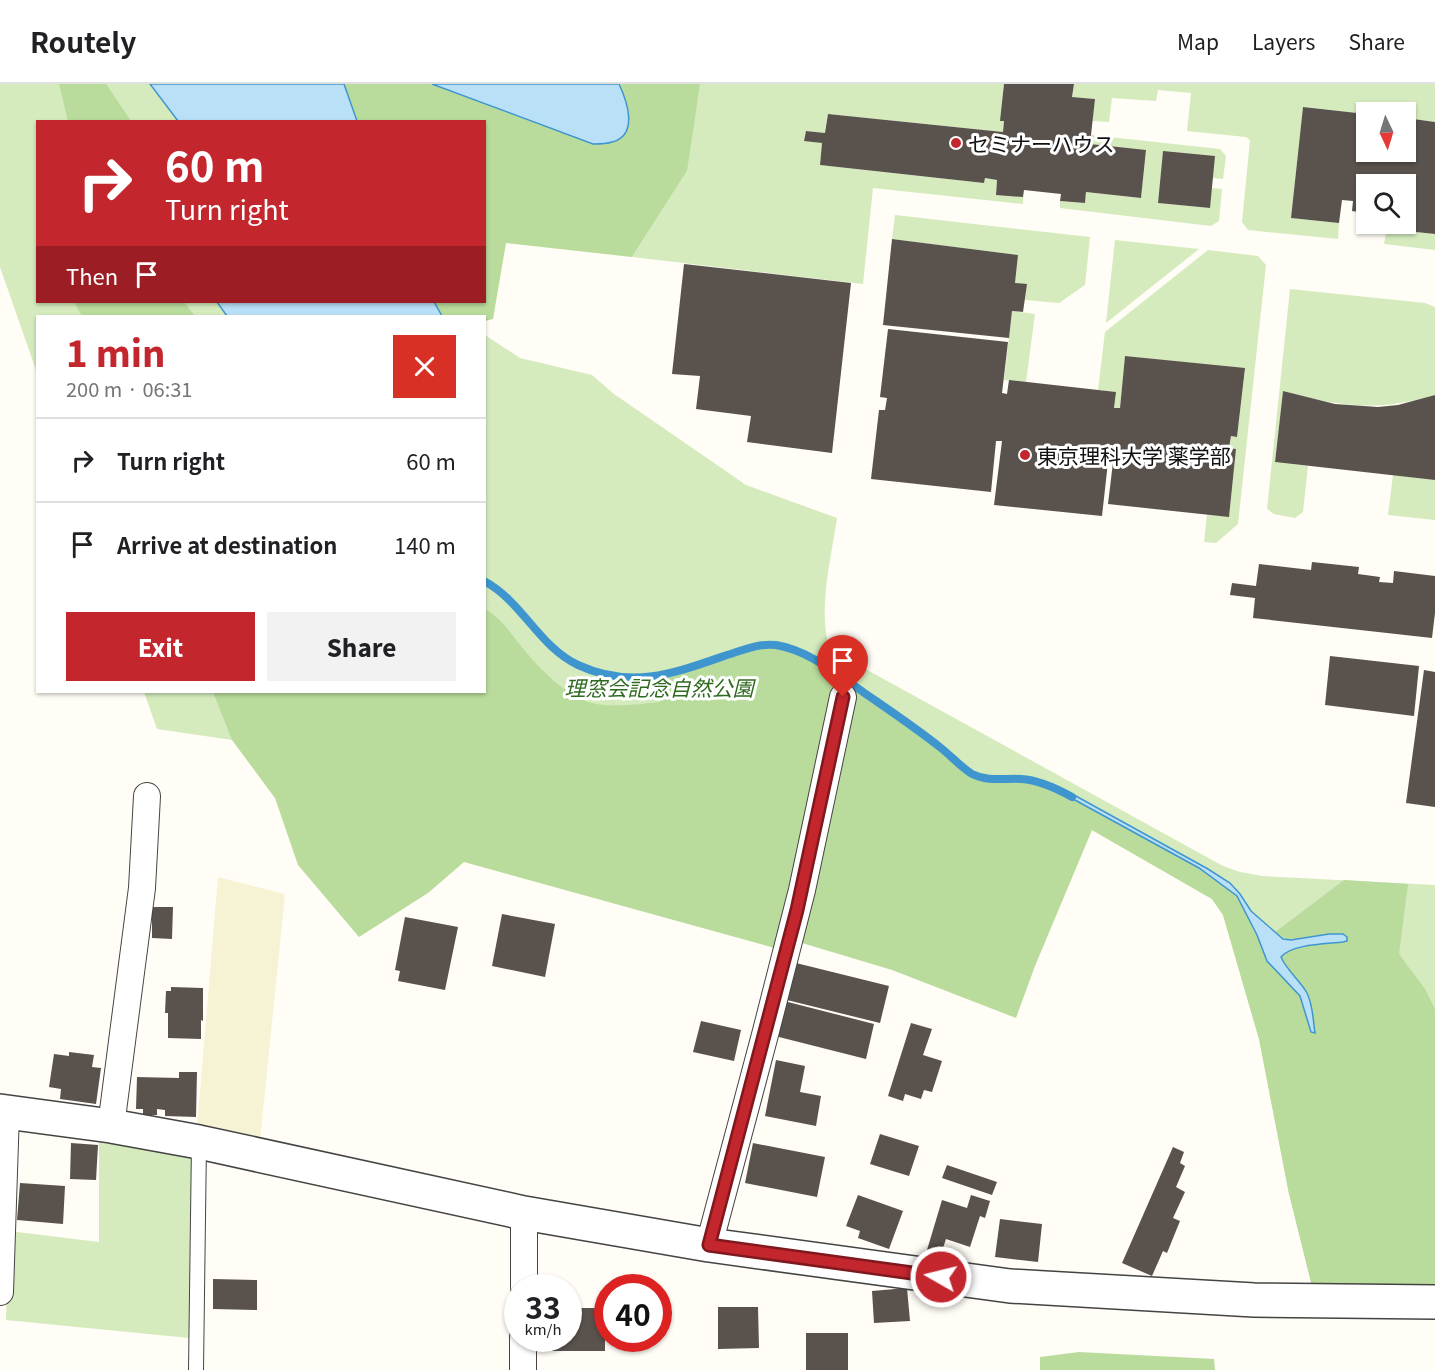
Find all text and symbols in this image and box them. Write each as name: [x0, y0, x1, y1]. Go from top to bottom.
text: Routely: [30, 21, 136, 61]
text: Map: [1177, 26, 1219, 56]
text: Layers: [1252, 26, 1315, 56]
text: Share: [1348, 26, 1405, 56]
north arrow: [1356, 102, 1416, 162]
map controls: [1356, 102, 1416, 234]
place label: セミナーハウス: [968, 128, 1115, 158]
text: 60 m: [165, 133, 265, 194]
marker: セミナーハウス: [949, 136, 963, 150]
icon: right: [66, 144, 144, 222]
button: search: [1356, 174, 1416, 234]
text: Turn right: [165, 189, 289, 228]
icon: arrive: [130, 258, 163, 291]
text: Then: [66, 259, 118, 291]
text: 1 min: [66, 325, 165, 377]
button: close: [393, 335, 456, 398]
text: 200 m · 06:31: [66, 374, 192, 403]
place label: 東京理科大学 薬学部: [1037, 440, 1231, 470]
icon: right: [66, 444, 99, 477]
text: Turn right: [117, 444, 225, 476]
text: 60 m: [406, 444, 456, 476]
marker: 東京理科大学 薬学部: [1018, 448, 1032, 462]
icon: arrive: [66, 528, 99, 561]
text: Arrive at destination: [117, 528, 337, 560]
text: 140 m: [394, 528, 456, 560]
button: Exit: [66, 612, 255, 681]
button: Share: [267, 612, 456, 681]
pin: [817, 635, 868, 697]
icon: arrive: [826, 644, 859, 677]
park label: 理窓会記念自然公園: [565, 672, 756, 702]
position arrow: [909, 1245, 973, 1309]
speed limit sign: 40: [594, 1274, 672, 1352]
text: 33: [525, 1284, 561, 1328]
text: km/h: [524, 1318, 562, 1339]

